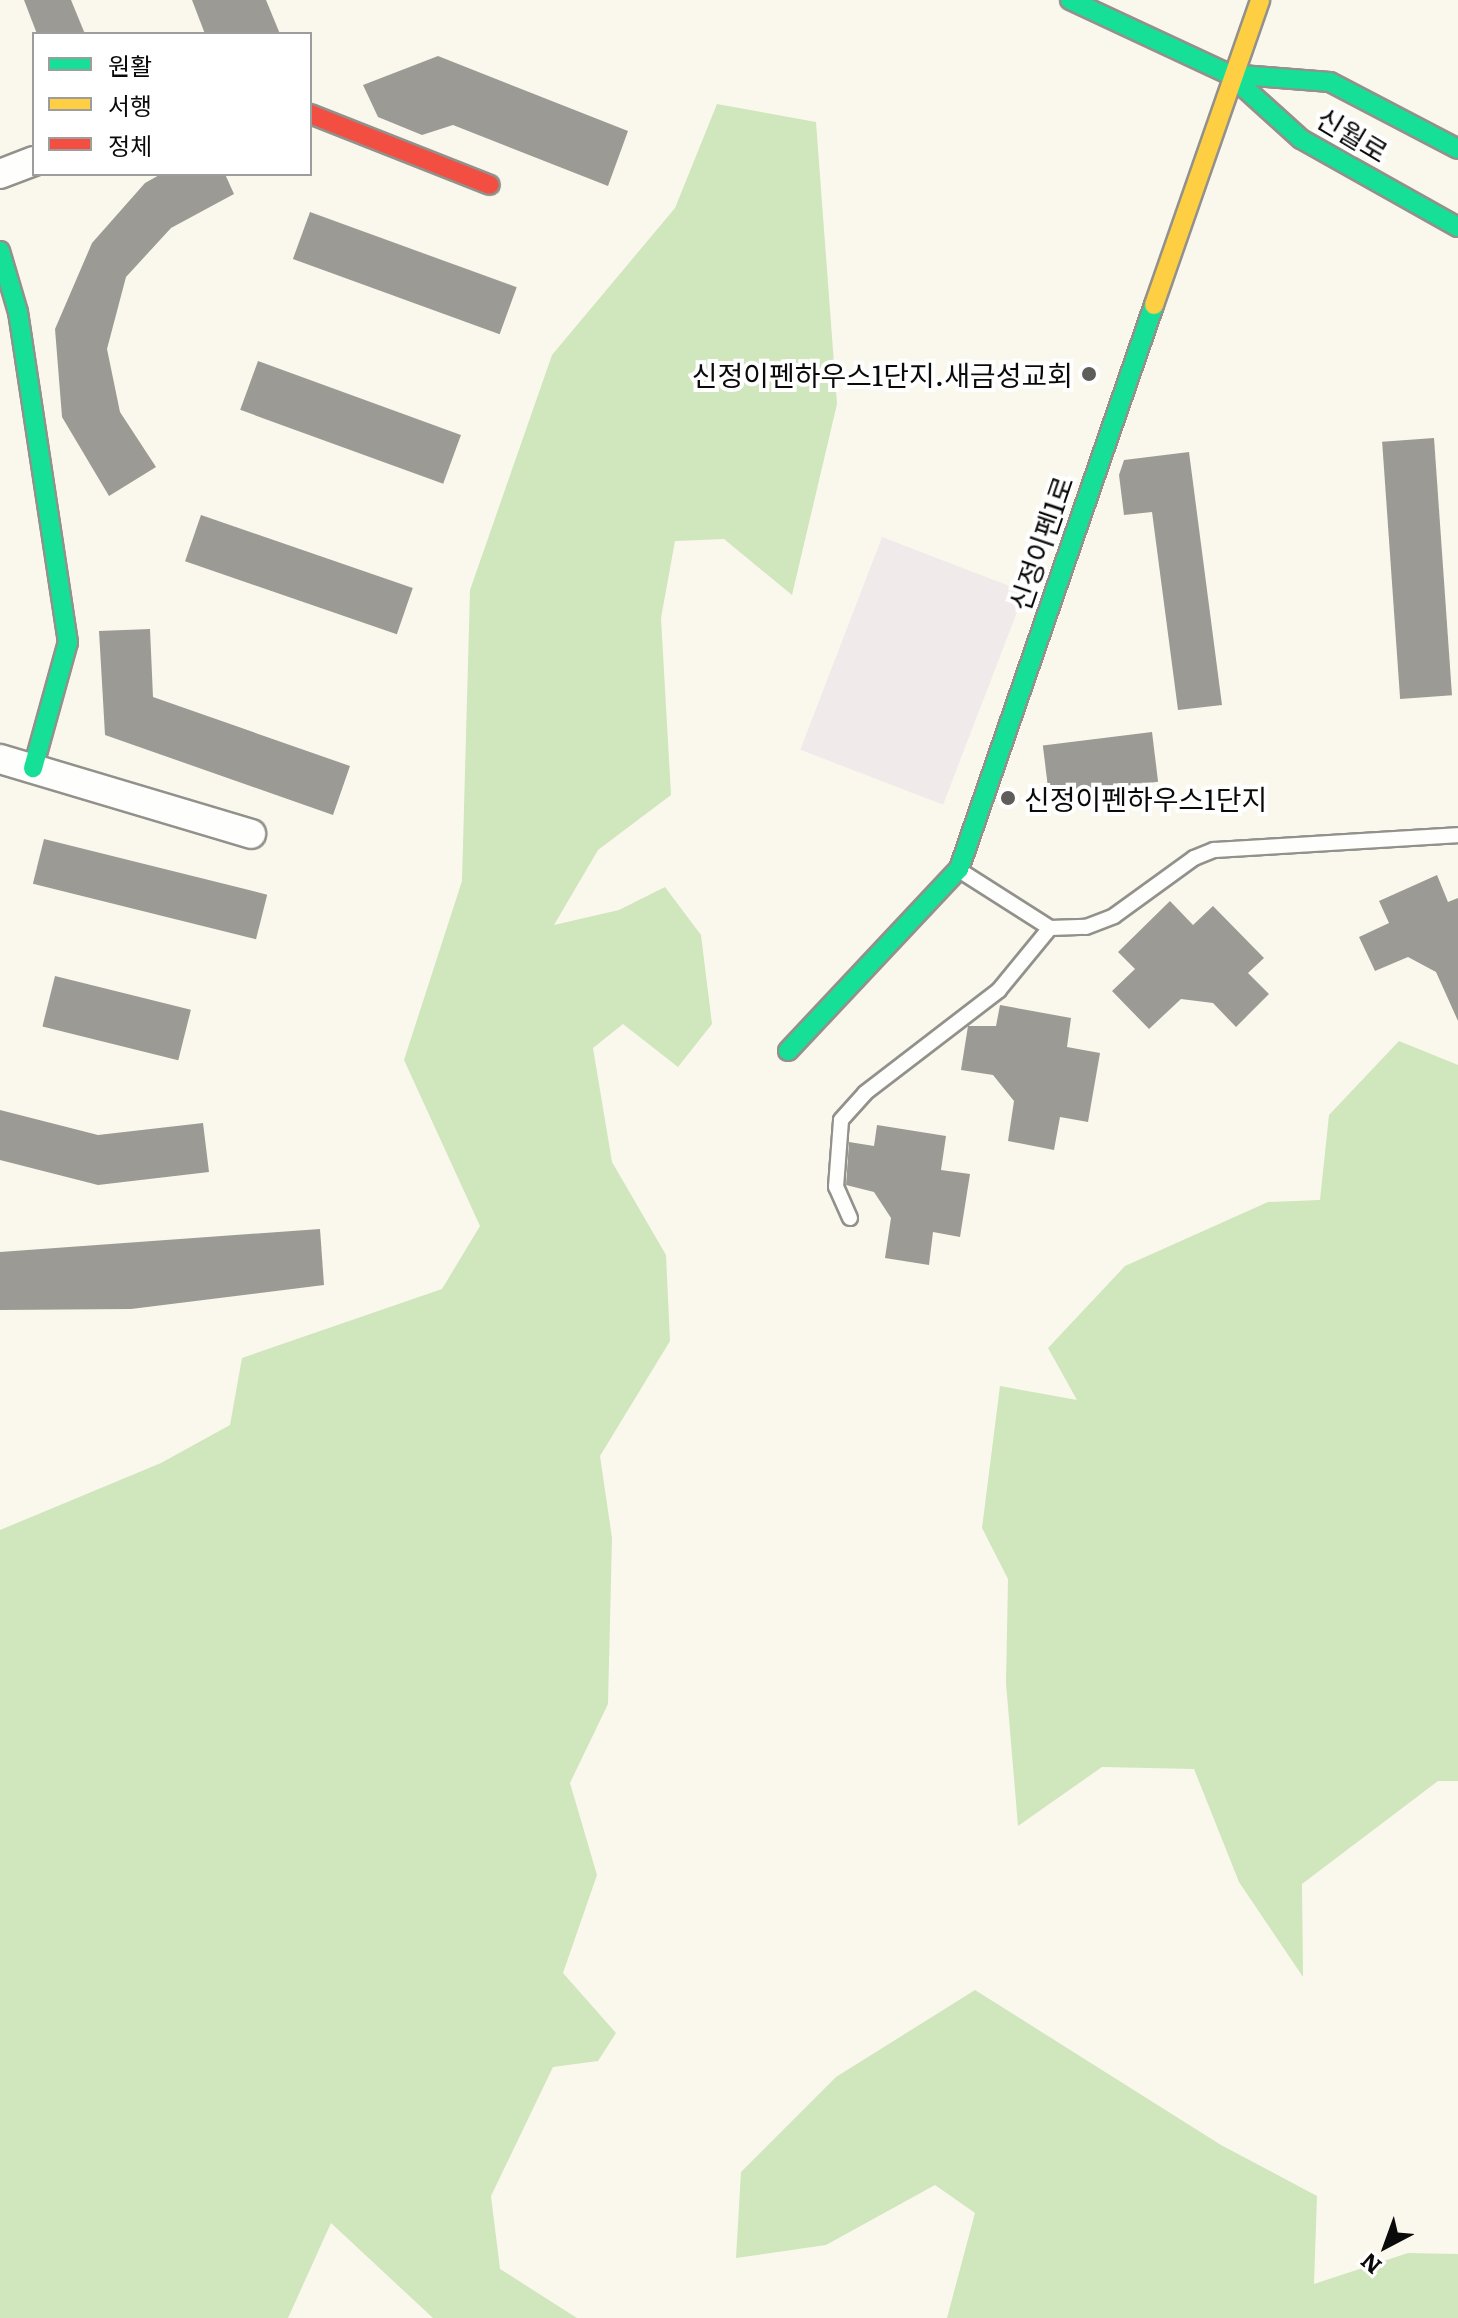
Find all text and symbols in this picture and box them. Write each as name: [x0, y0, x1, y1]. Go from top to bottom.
legend: [32, 32, 312, 176]
text: 원활: [108, 47, 152, 82]
text: 서행: [108, 87, 152, 122]
street label: 신월로: [1311, 100, 1395, 168]
text: 정체: [108, 127, 152, 162]
place label: 신정이펜하우스1단지.새금성교회: [692, 357, 1073, 391]
marker: 신정이펜하우스1단지.새금성교회: [1080, 365, 1098, 383]
street label: 신정이펜1로: [1001, 471, 1079, 615]
place label: 신정이펜하우스1단지: [1024, 781, 1267, 815]
marker: 신정이펜하우스1단지: [999, 789, 1017, 807]
north arrow: [1346, 2206, 1426, 2286]
text: N: [1352, 2246, 1388, 2283]

